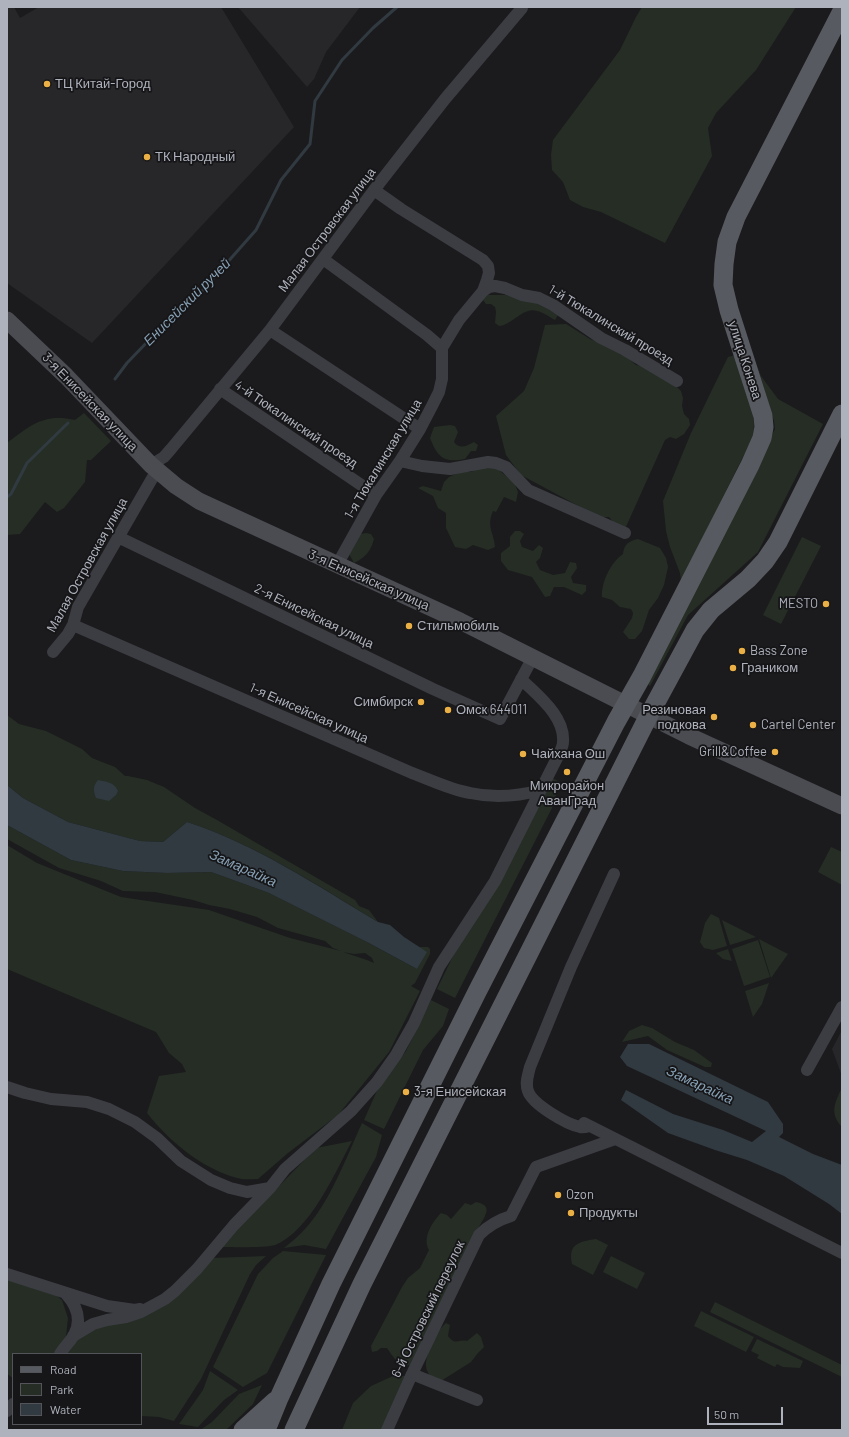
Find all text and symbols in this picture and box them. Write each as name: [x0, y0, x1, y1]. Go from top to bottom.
place label: ТЦ Китай-Город: [55, 76, 151, 92]
marker: ТЦ Китай-Город: [42, 79, 52, 89]
place label: ТК Народный: [155, 149, 235, 165]
marker: ТК Народный: [142, 152, 152, 162]
street label: Малая Островская улица: [275, 165, 379, 295]
water label: Енисейский ручей: [140, 255, 234, 349]
street label: 1-й Тюкалинский проезд: [546, 282, 676, 368]
street label: улица Конева: [725, 319, 765, 401]
street label: 3-я Енисейская улица: [39, 350, 141, 454]
street label: 4-й Тюкалинский проезд: [231, 377, 361, 471]
street label: 1-я Тюкалинская улица: [341, 396, 425, 522]
street label: Малая Островская улица: [43, 495, 131, 635]
street label: 3-я Енисейская улица: [306, 546, 432, 614]
street label: 2-я Енисейская улица: [252, 580, 376, 652]
place label: MESTO: [779, 596, 818, 612]
marker: MESTO: [821, 599, 831, 609]
place label: Стильмобиль: [417, 618, 499, 634]
marker: Стильмобиль: [404, 621, 414, 631]
place label: Bass Zone: [750, 643, 808, 659]
marker: Bass Zone: [737, 646, 747, 656]
place label: Граником: [741, 660, 798, 676]
marker: Граником: [728, 663, 738, 673]
street label: 1-я Енисейская улица: [247, 680, 371, 746]
place label: Симбирск: [353, 694, 413, 710]
marker: Симбирск: [416, 697, 426, 707]
place label: Омск 644011: [456, 702, 527, 718]
place label: Резиновая подкова: [642, 702, 706, 733]
marker: Омск 644011: [443, 705, 453, 715]
marker: Резиновая подкова: [709, 712, 719, 722]
place label: Cartel Center: [761, 717, 835, 733]
marker: Cartel Center: [748, 720, 758, 730]
place label: Grill&Coffee: [699, 744, 767, 760]
place label: Чайхана Ош: [531, 746, 605, 762]
marker: Grill&Coffee: [770, 747, 780, 757]
marker: Чайхана Ош: [518, 749, 528, 759]
marker: Микрорайон АванГрад: [562, 767, 572, 777]
place label: Микрорайон АванГрад: [530, 778, 604, 809]
water label: Замарайка: [207, 846, 279, 890]
water label: Замарайка: [664, 1062, 736, 1108]
place label: 3-я Енисейская: [414, 1084, 506, 1100]
marker: 3-я Енисейская: [401, 1087, 411, 1097]
place label: Ozon: [566, 1187, 594, 1203]
marker: Ozon: [553, 1190, 563, 1200]
place label: Продукты: [579, 1205, 638, 1221]
marker: Продукты: [566, 1208, 576, 1218]
street label: 6-й Островский переулок: [388, 1238, 468, 1380]
legend: [12, 1353, 142, 1425]
text: Road: [50, 1362, 77, 1376]
text: Park: [50, 1382, 74, 1396]
scale bar: [709, 1399, 785, 1425]
text: Water: [50, 1402, 81, 1416]
text: 50 m: [714, 1407, 739, 1421]

